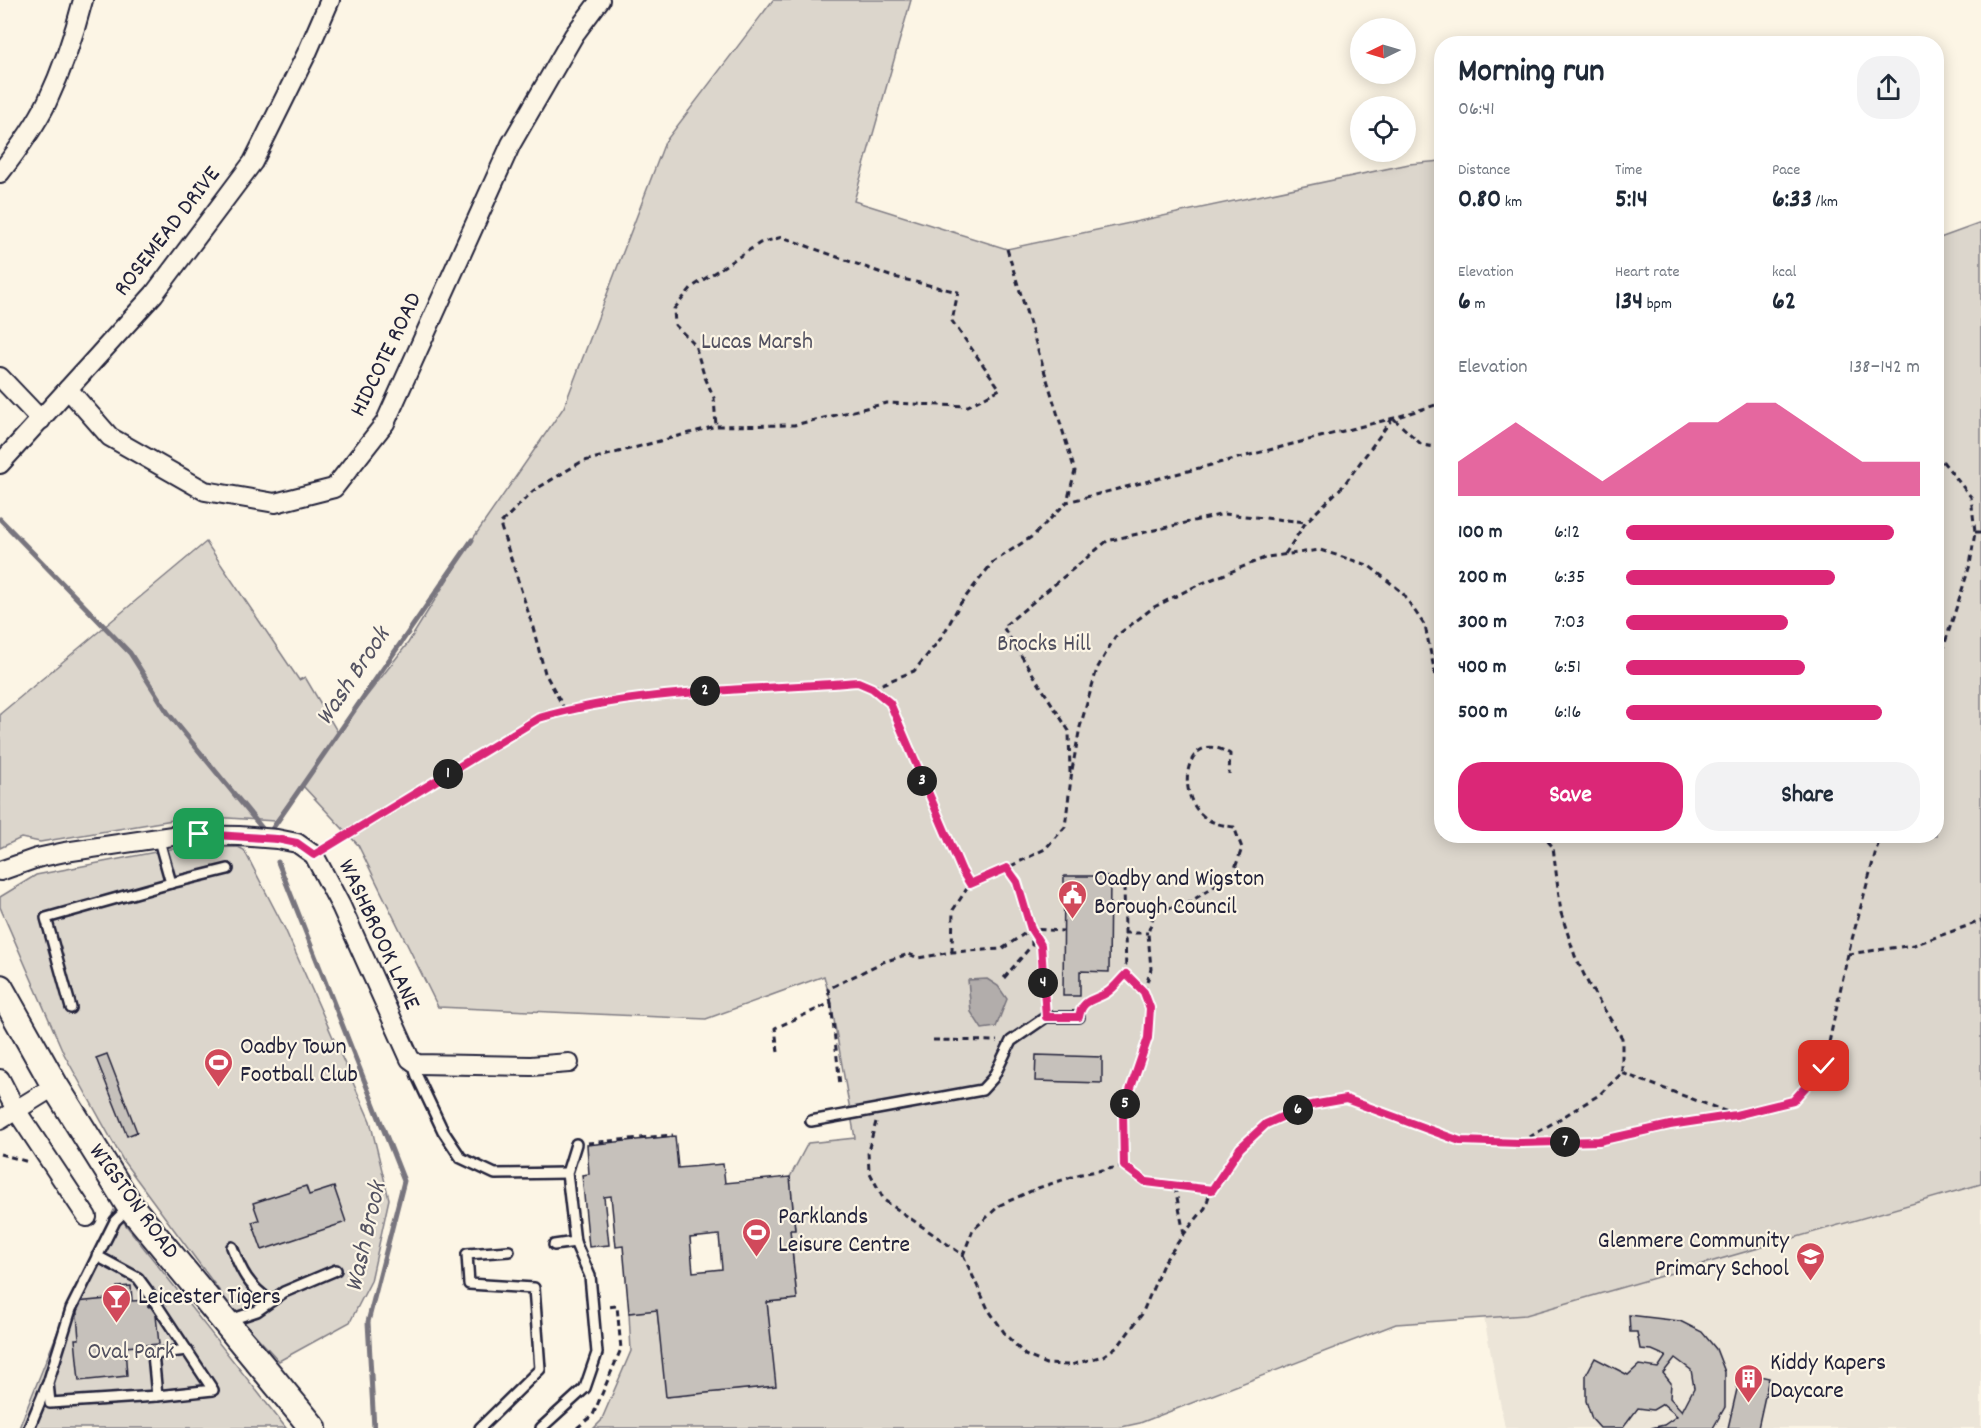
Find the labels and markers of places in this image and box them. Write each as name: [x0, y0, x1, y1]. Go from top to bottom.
pin: 2: [690, 676, 720, 706]
pin: 1: [433, 759, 463, 789]
pin: 3: [907, 766, 937, 796]
pin: [173, 808, 224, 859]
place label: Oadby and Wigston Borough Council: [1094, 863, 1264, 925]
public building icon: Oadby and Wigston Borough Council: [1057, 878, 1089, 920]
pin: 4: [1028, 968, 1058, 998]
place label: Oadby Town Football Club: [240, 1031, 358, 1093]
pin: [1798, 1040, 1849, 1091]
sports icon: Oadby Town Football Club: [203, 1046, 235, 1088]
pin: 5: [1110, 1089, 1140, 1119]
pin: 6: [1283, 1095, 1313, 1125]
pin: 7: [1550, 1127, 1580, 1157]
place label: Parklands Leisure Centre: [778, 1201, 910, 1263]
sports icon: Parklands Leisure Centre: [741, 1216, 773, 1258]
place label: Glenmere Community Primary School: [1598, 1225, 1790, 1287]
school or university icon: Glenmere Community Primary School: [1794, 1240, 1826, 1282]
place label: Leicester Tigers: [138, 1281, 281, 1315]
bar icon: Leicester Tigers: [101, 1282, 133, 1324]
place label: Kiddy Kapers Daycare: [1770, 1347, 1886, 1409]
building icon: Kiddy Kapers Daycare: [1733, 1362, 1765, 1404]

